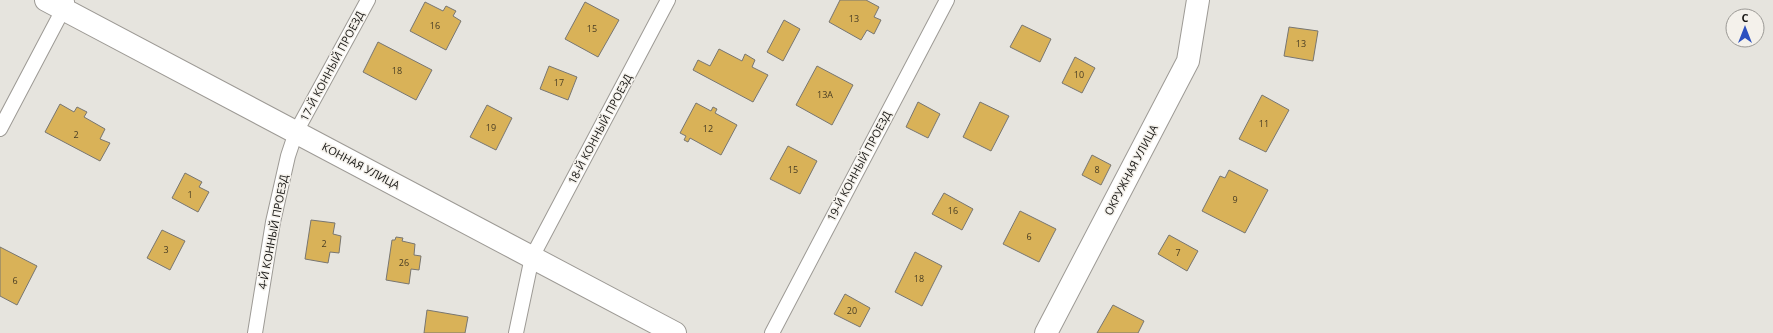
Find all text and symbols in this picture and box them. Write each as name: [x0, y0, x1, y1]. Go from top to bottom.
street label: 17-Й КОННЫЙ ПРОЕЗД: [296, 8, 367, 123]
north arrow: [1725, 8, 1765, 48]
text: С: [1741, 10, 1749, 25]
house number: 13: [849, 12, 859, 25]
house number: 16: [430, 19, 440, 32]
house number: 15: [587, 22, 597, 35]
house number: 13: [1296, 37, 1306, 50]
house number: 18: [392, 64, 402, 77]
house number: 10: [1074, 68, 1084, 81]
street label: 18-Й КОННЫЙ ПРОЕЗД: [564, 71, 635, 186]
house number: 17: [554, 76, 564, 89]
house number: 13А: [817, 88, 833, 101]
street label: 19-Й КОННЫЙ ПРОЕЗД: [823, 108, 894, 223]
house number: 11: [1259, 117, 1269, 130]
house number: 19: [486, 121, 496, 134]
house number: 12: [703, 122, 713, 135]
street label: ОКРУЖНАЯ УЛИЦА: [1100, 122, 1161, 218]
house number: 2: [73, 128, 79, 141]
street label: КОННАЯ УЛИЦА: [320, 139, 403, 192]
house number: 15: [788, 163, 798, 176]
house number: 8: [1094, 163, 1100, 176]
street label: 4-Й КОННЫЙ ПРОЕЗД: [254, 173, 291, 290]
house number: 1: [187, 188, 193, 201]
house number: 9: [1232, 193, 1238, 206]
house number: 16: [948, 204, 958, 217]
house number: 6: [1026, 230, 1032, 243]
house number: 2: [321, 237, 327, 250]
house number: 3: [163, 243, 169, 256]
house number: 7: [1175, 246, 1181, 259]
house number: 26: [399, 256, 409, 269]
house number: 18: [914, 272, 924, 285]
house number: 6: [12, 274, 18, 287]
house number: 20: [847, 304, 857, 317]

